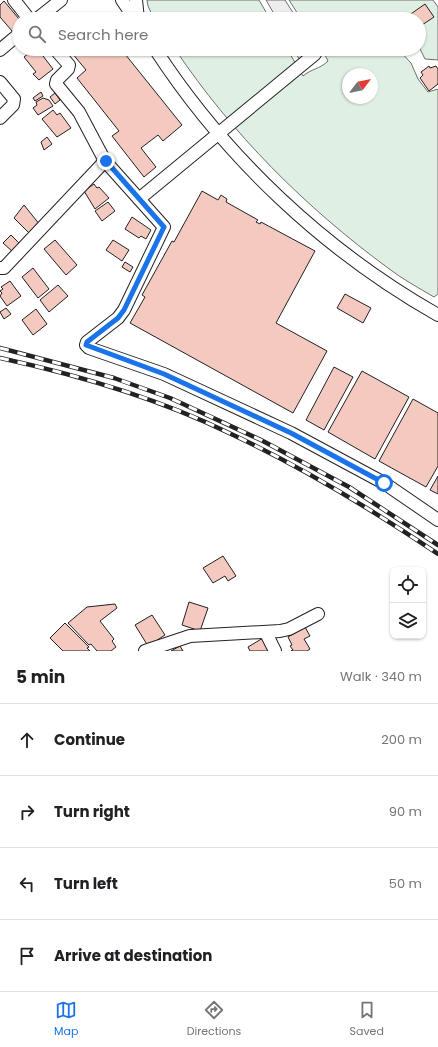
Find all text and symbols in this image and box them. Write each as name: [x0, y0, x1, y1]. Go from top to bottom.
search box: [12, 12, 426, 56]
icon: search: [26, 23, 48, 45]
text: Search here: [58, 24, 148, 45]
north arrow: [342, 68, 378, 104]
route end: [97, 152, 115, 170]
route start: [375, 474, 393, 492]
map controls: [390, 567, 426, 639]
button: locate: [390, 567, 426, 603]
button: layers: [390, 603, 426, 639]
text: 5 min: [16, 665, 65, 689]
text: Walk · 340 m: [340, 667, 422, 686]
icon: ahead: [16, 729, 38, 751]
text: Continue: [54, 729, 125, 750]
text: 200 m: [381, 730, 422, 749]
icon: right: [16, 801, 38, 823]
text: Turn right: [54, 801, 130, 822]
text: 90 m: [389, 802, 422, 821]
icon: left: [16, 873, 38, 895]
text: Turn left: [54, 873, 118, 894]
text: 50 m: [389, 874, 422, 893]
icon: arrive: [16, 945, 38, 967]
text: Arrive at destination: [54, 945, 212, 966]
tab: Map: [54, 999, 78, 1040]
tab: Directions: [187, 999, 241, 1040]
tab: Saved: [350, 999, 384, 1040]

